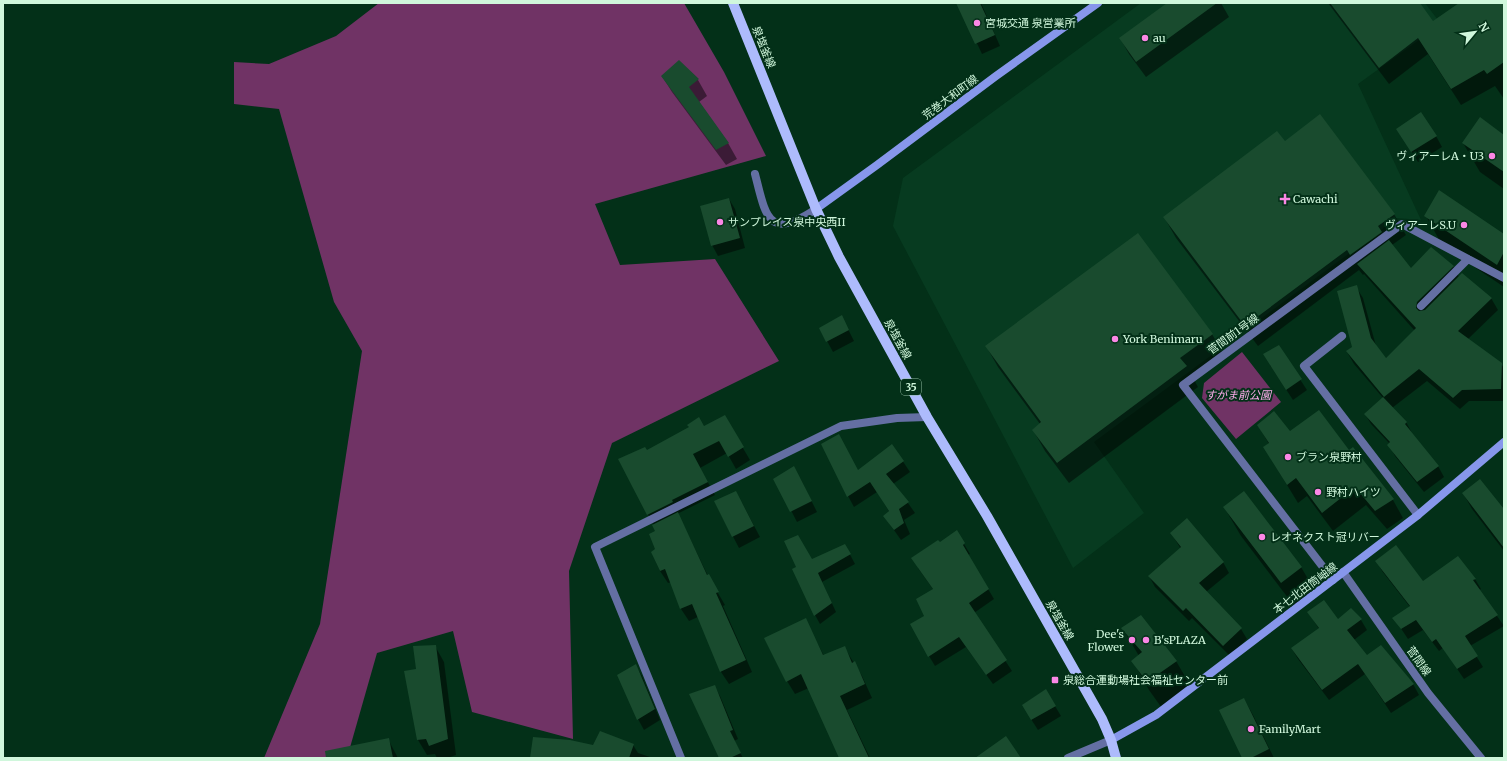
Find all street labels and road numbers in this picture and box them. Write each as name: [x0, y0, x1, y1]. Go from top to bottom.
street label: 泉塩釜線: [749, 24, 779, 70]
street label: 荒巻大和町線: [919, 72, 981, 122]
street label: 菅間前1号線: [1205, 311, 1261, 357]
street label: 泉塩釜線: [881, 316, 915, 362]
road number: 35: [901, 379, 921, 395]
street label: 本七北田筒岫線: [1270, 559, 1340, 617]
street label: 泉塩釜線: [1043, 597, 1077, 643]
street label: 菅間線: [1404, 643, 1434, 679]

